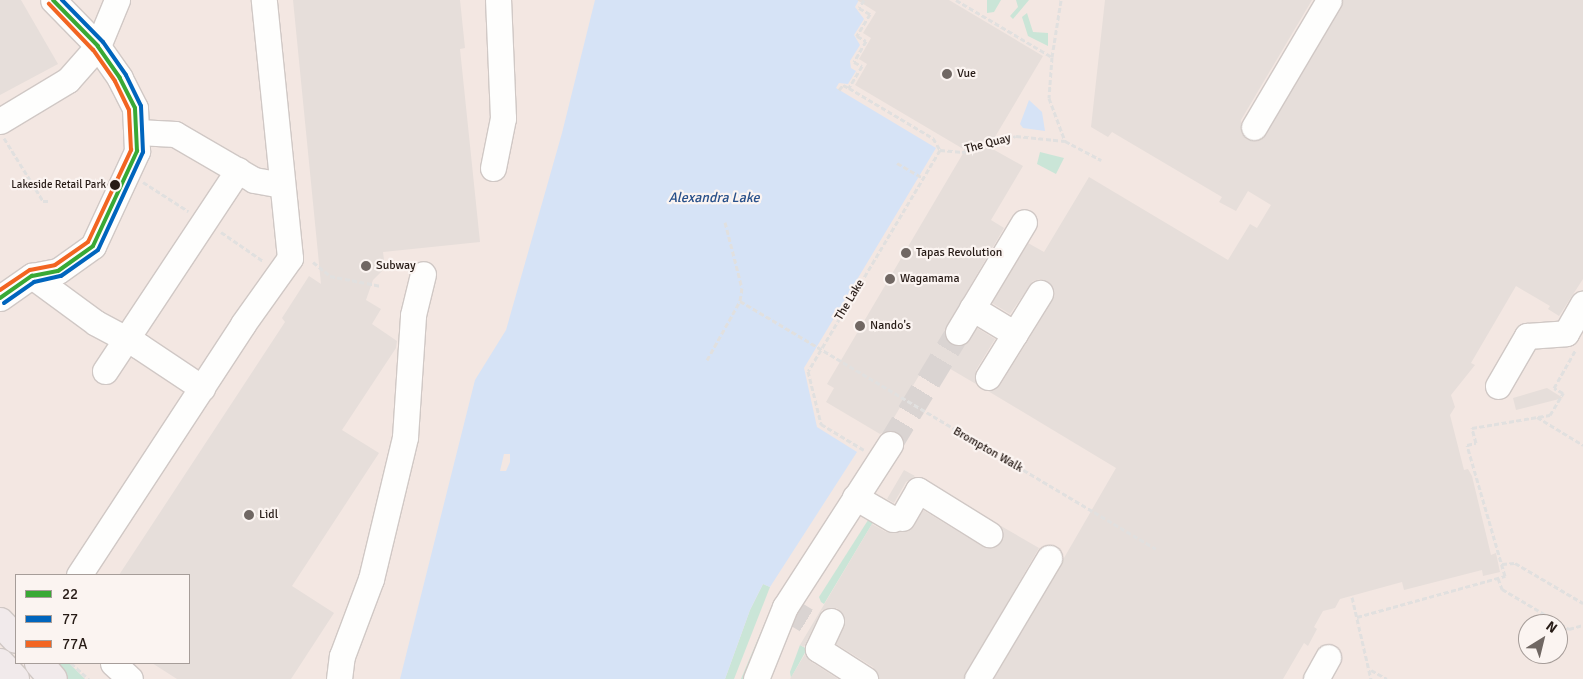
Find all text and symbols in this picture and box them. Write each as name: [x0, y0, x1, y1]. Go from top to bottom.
place label: Vue: [957, 67, 976, 81]
marker: Vue: [941, 68, 953, 80]
street label: The Quay: [963, 131, 1013, 157]
place label: Lakeside Retail Park: [11, 178, 106, 192]
marker: Lakeside Retail Park: [110, 180, 120, 190]
water label: Alexandra Lake: [668, 190, 760, 206]
place label: Tapas Revolution: [916, 246, 1002, 260]
marker: Tapas Revolution: [900, 247, 912, 259]
place label: Subway: [376, 259, 416, 273]
marker: Subway: [360, 260, 372, 272]
place label: Wagamama: [900, 272, 960, 286]
marker: Wagamama: [884, 273, 896, 285]
street label: The Lake: [832, 277, 868, 323]
place label: Nando's: [870, 319, 911, 333]
marker: Nando's: [854, 320, 866, 332]
street label: Brompton Walk: [950, 424, 1026, 476]
place label: Lidl: [259, 508, 278, 522]
marker: Lidl: [243, 509, 255, 521]
legend: [15, 574, 190, 664]
text: 22: [62, 585, 78, 603]
text: 77: [62, 610, 78, 628]
north arrow: [1518, 614, 1568, 664]
text: N: [1543, 618, 1560, 637]
text: 77A: [62, 635, 87, 653]

